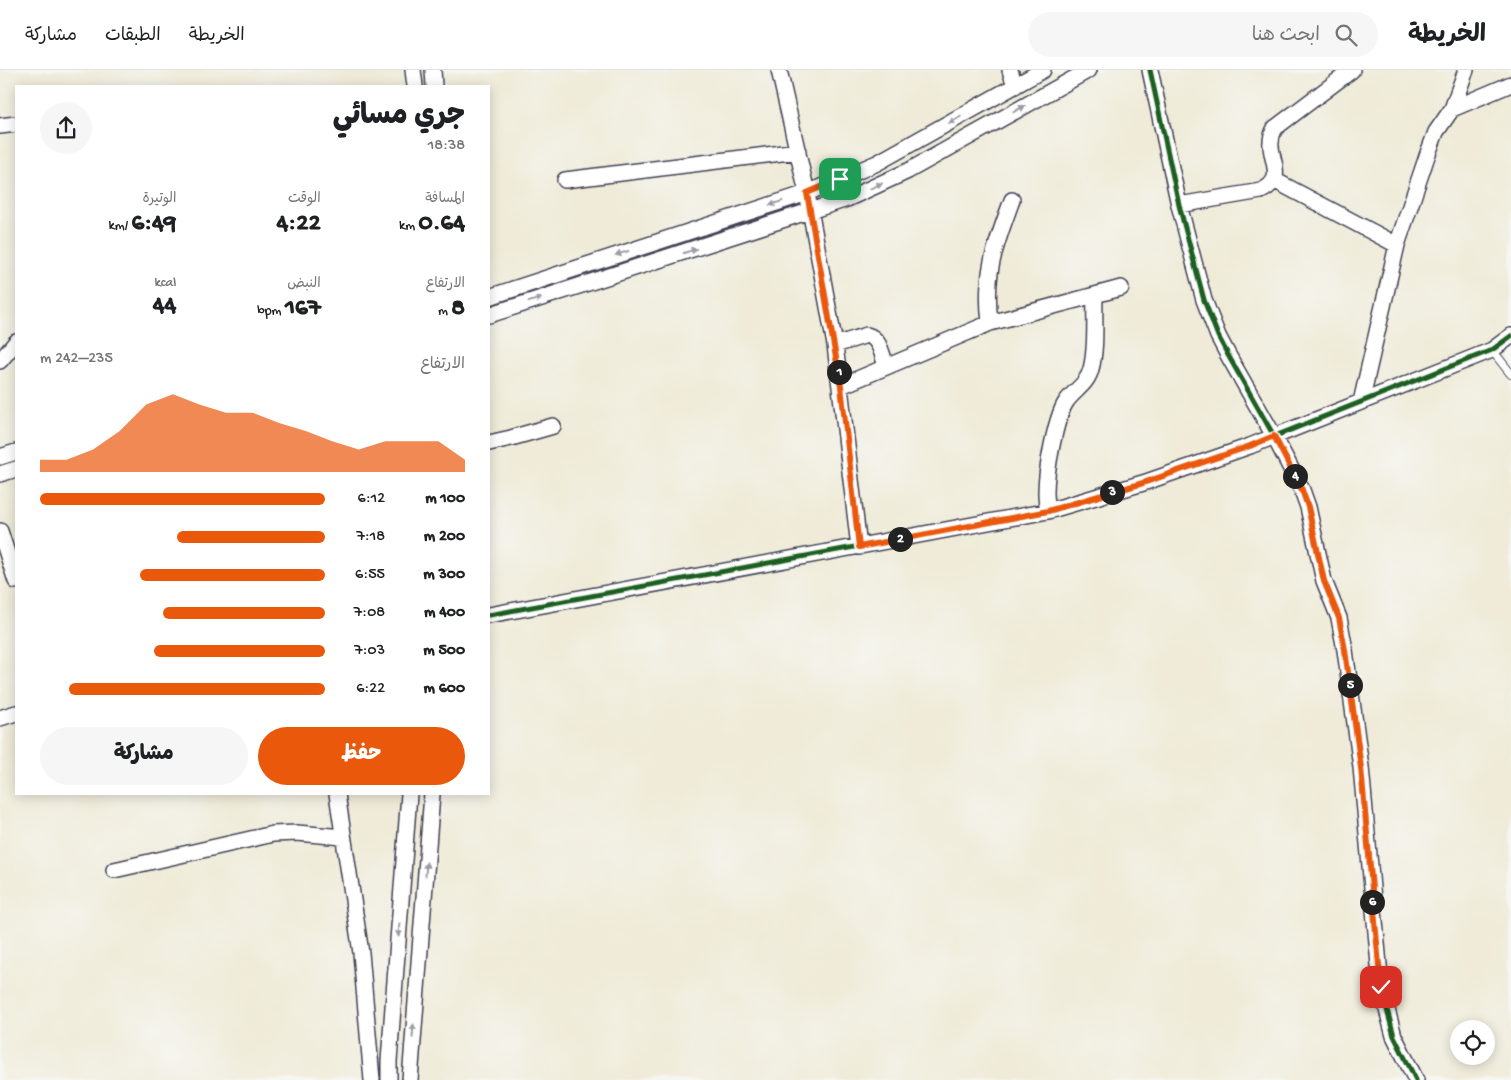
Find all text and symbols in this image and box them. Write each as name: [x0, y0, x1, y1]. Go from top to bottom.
search box: [1028, 12, 1378, 57]
icon: search: [1332, 21, 1360, 49]
text: الخريطة: [1408, 22, 1486, 51]
text: ابحث هنا: [1252, 25, 1320, 48]
text: مشاركة: [25, 26, 77, 47]
text: الطبقات: [105, 26, 161, 47]
text: الخريطة: [189, 26, 245, 47]
text: جري مسائي: [333, 101, 465, 134]
button: share: [40, 102, 92, 154]
one-way arrow: [1012, 105, 1027, 113]
one-way arrow: [949, 116, 962, 125]
text: 18:38: [428, 137, 465, 156]
pin: [819, 158, 861, 200]
icon: arrive: [826, 165, 854, 193]
one-way arrow: [869, 182, 884, 190]
text: الوتيرة: [143, 191, 176, 208]
text: الوقت: [288, 191, 321, 208]
text: المسافة: [425, 191, 465, 208]
one-way arrow: [769, 200, 784, 207]
text: 6:49: [131, 210, 176, 239]
text: 4:22: [276, 210, 321, 239]
text: 0.64: [418, 210, 465, 239]
text: /km: [109, 218, 131, 235]
text: km: [399, 218, 418, 235]
one-way arrow: [683, 246, 698, 254]
one-way arrow: [614, 250, 629, 258]
text: kcal: [154, 275, 176, 292]
text: النبض: [287, 276, 321, 293]
text: الارتفاع: [426, 276, 465, 293]
text: 44: [153, 292, 176, 321]
text: 167: [285, 295, 321, 324]
text: 8: [451, 295, 465, 324]
one-way arrow: [528, 296, 543, 304]
text: bpm: [257, 303, 285, 320]
text: m: [438, 303, 451, 320]
text: 235–242 m: [40, 350, 113, 369]
text: الارتفاع: [420, 356, 465, 375]
pin: 1: [826, 360, 852, 384]
text: 1: [837, 364, 842, 381]
pin: 4: [1282, 464, 1308, 488]
text: 4: [1292, 468, 1299, 485]
pin: 3: [1100, 480, 1124, 504]
text: 3: [1109, 484, 1116, 501]
text: 6:12: [358, 490, 385, 509]
text: 100 m: [425, 490, 465, 509]
pin: 2: [888, 526, 912, 552]
text: 7:18: [356, 528, 385, 547]
text: 200 m: [424, 528, 465, 547]
text: 2: [897, 531, 904, 548]
text: 6:55: [355, 566, 385, 585]
text: 300 m: [423, 566, 465, 585]
text: 7:08: [354, 604, 385, 623]
text: 400 m: [424, 604, 465, 623]
text: 7:03: [354, 642, 385, 661]
text: 500 m: [423, 642, 465, 661]
pin: 5: [1338, 672, 1362, 698]
text: 5: [1347, 677, 1354, 694]
text: 6:22: [356, 680, 385, 699]
text: 600 m: [424, 680, 465, 699]
button: مشاركة: [40, 727, 248, 785]
button: حفظ: [258, 727, 465, 785]
one-way arrow: [422, 861, 430, 877]
pin: 6: [1360, 890, 1384, 914]
text: 6: [1369, 894, 1376, 911]
one-way arrow: [395, 922, 403, 938]
pin: [1360, 966, 1402, 1008]
icon: check: [1367, 973, 1395, 1001]
map controls: [1450, 1020, 1495, 1065]
button: locate: [1450, 1020, 1495, 1065]
one-way arrow: [410, 1023, 418, 1039]

